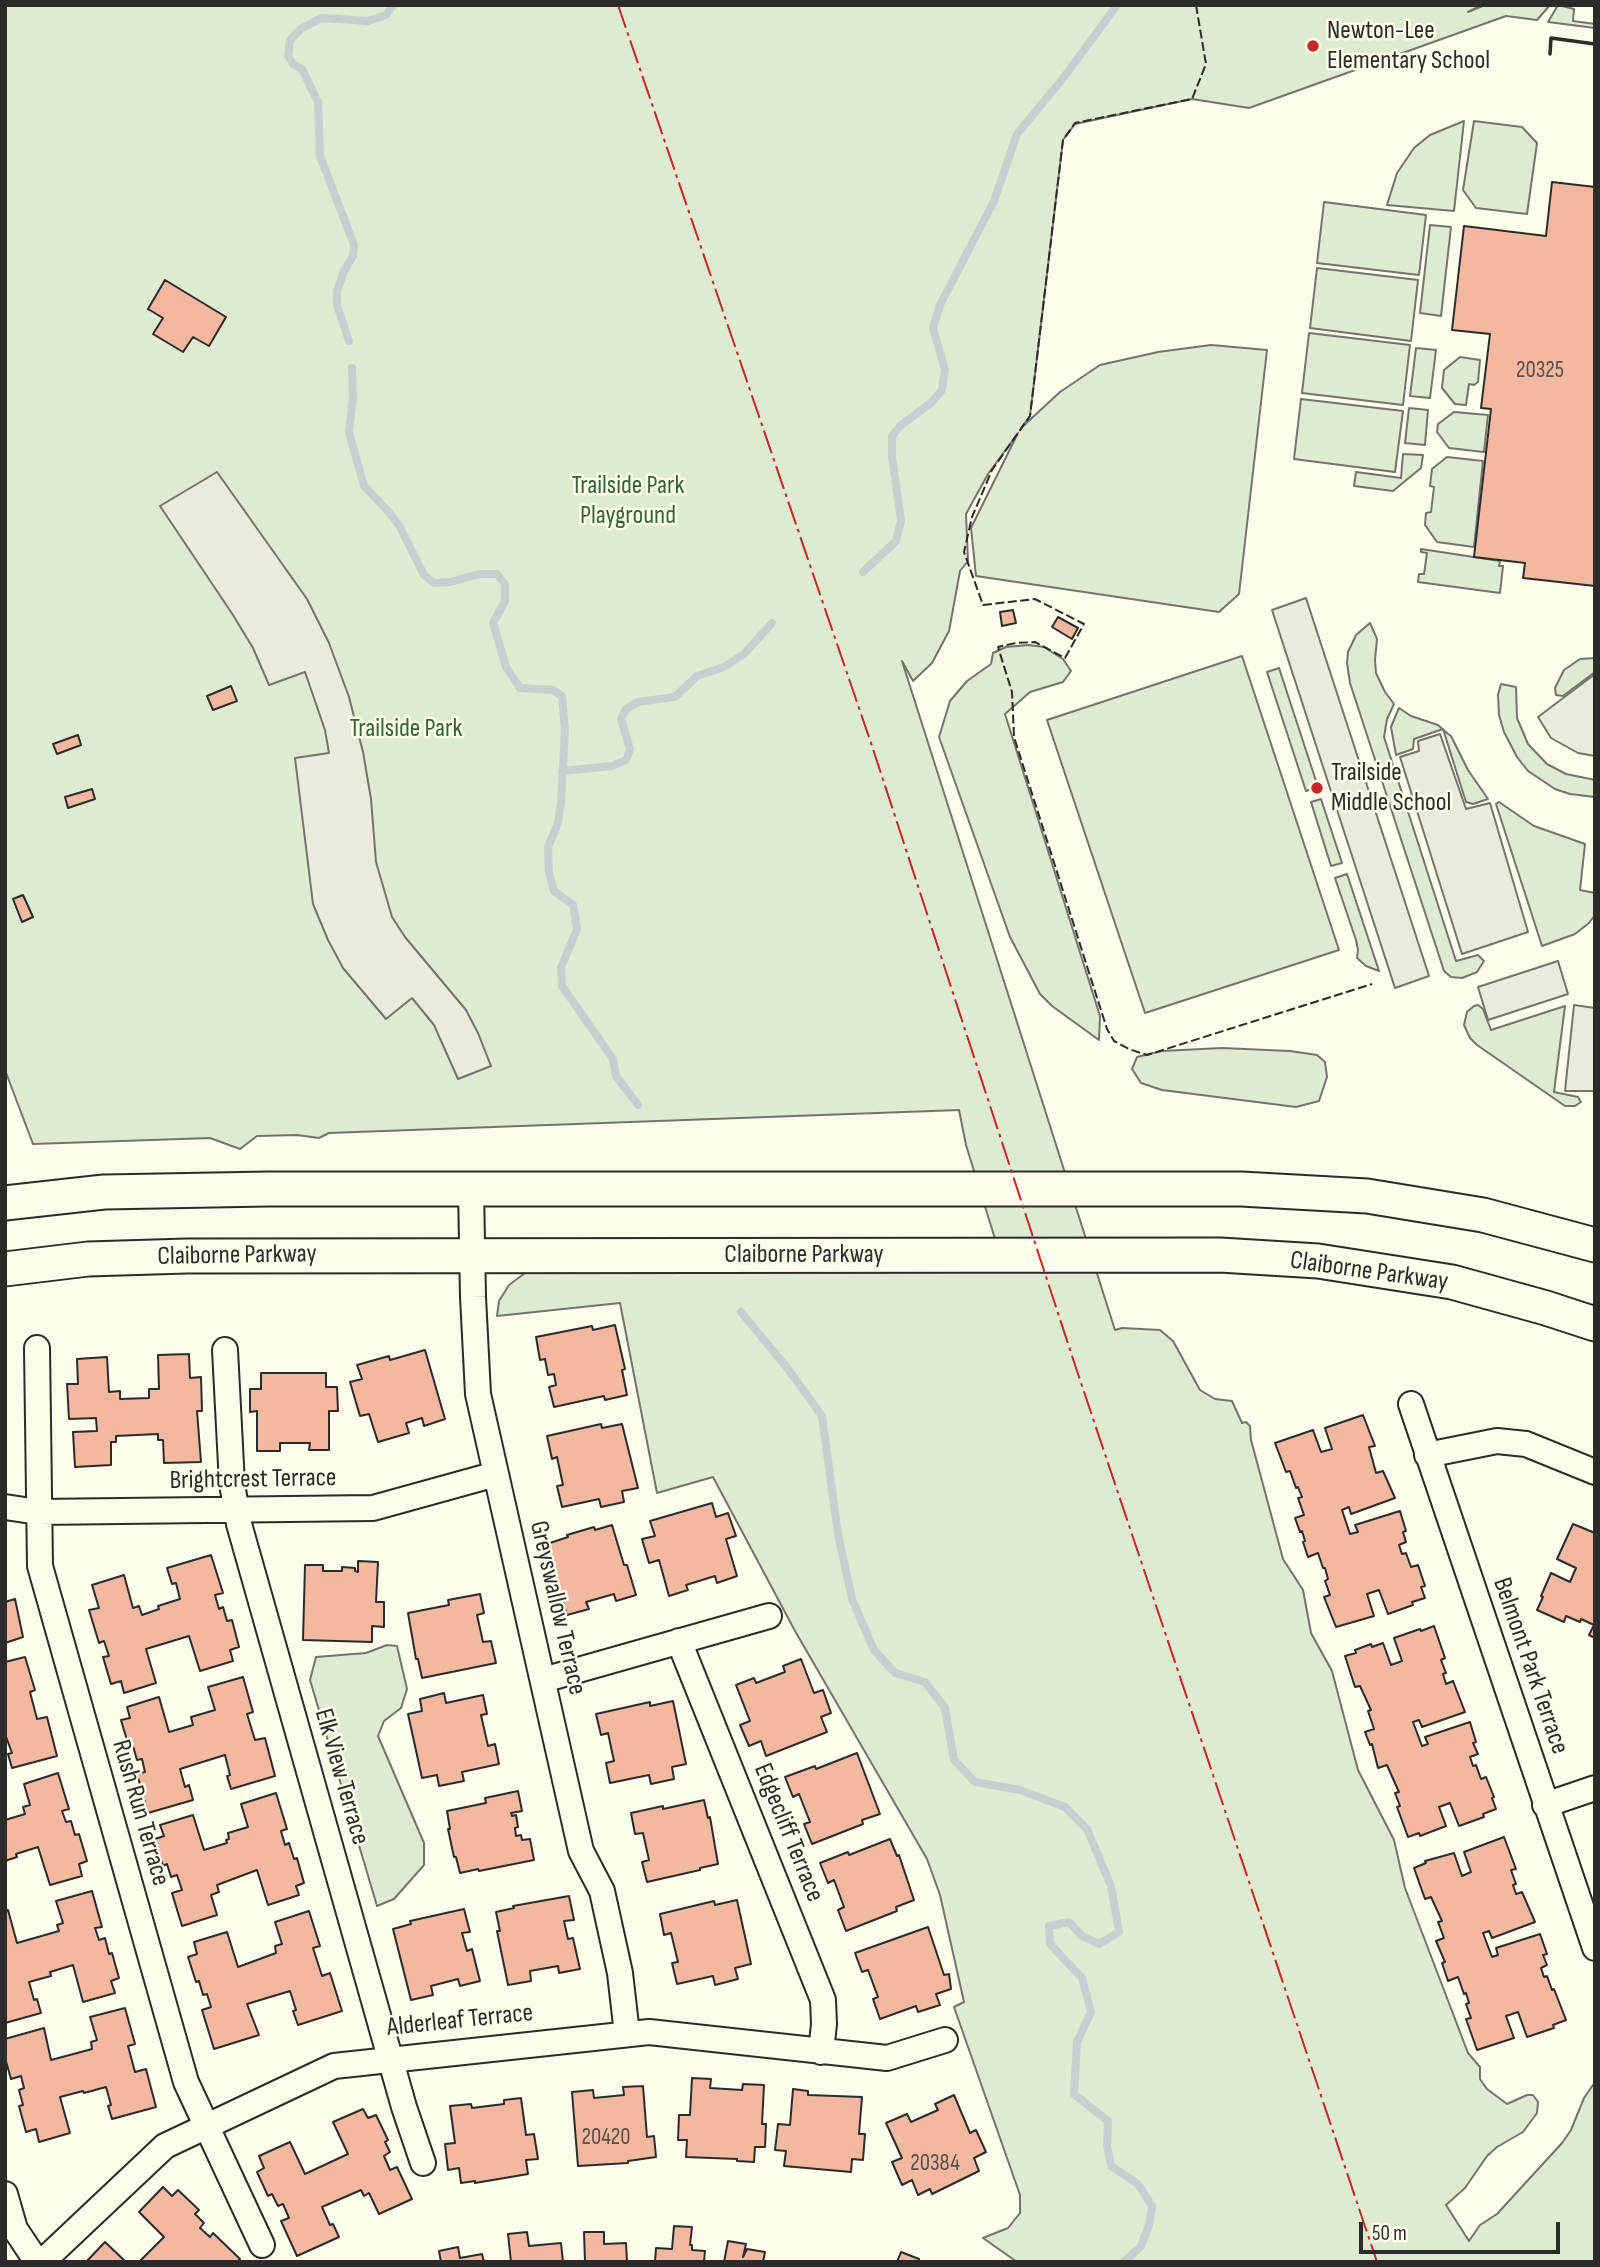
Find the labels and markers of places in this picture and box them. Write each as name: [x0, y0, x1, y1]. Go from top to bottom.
place label: Newton-Lee Elementary School: [1327, 15, 1490, 76]
marker: Newton-Lee Elementary School: [1305, 38, 1321, 54]
place label: Trailside Middle School: [1331, 757, 1451, 818]
marker: Trailside Middle School: [1309, 780, 1325, 796]

